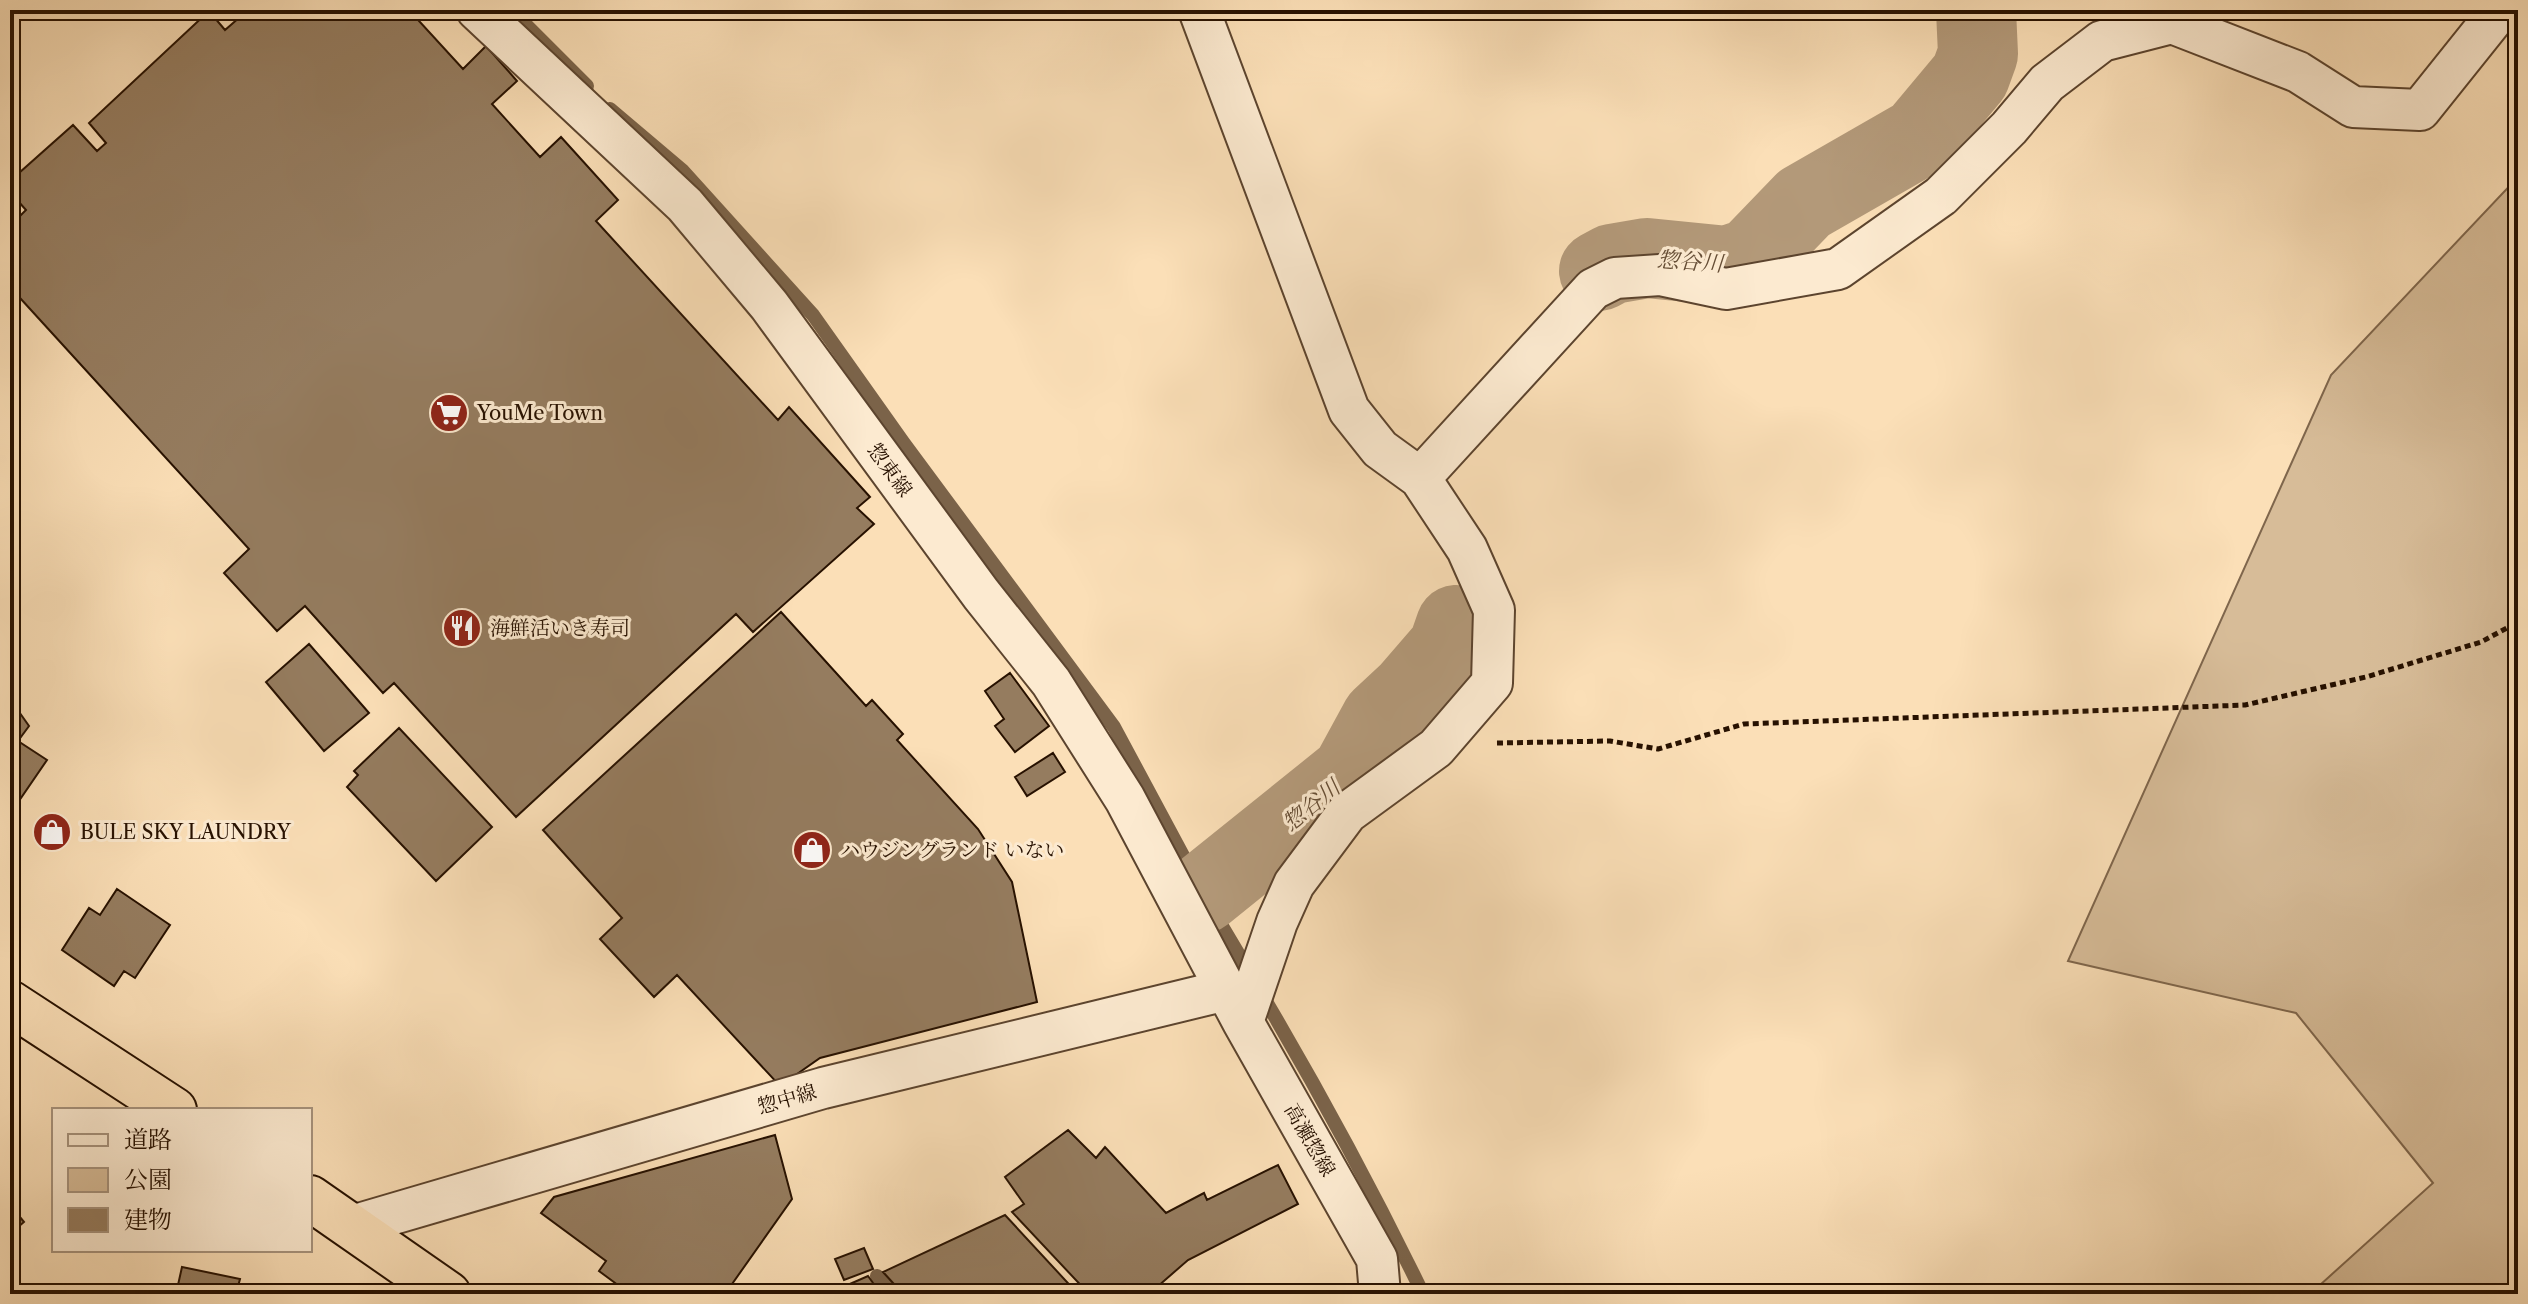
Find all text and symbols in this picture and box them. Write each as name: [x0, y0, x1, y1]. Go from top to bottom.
water label: 惣谷川: [1656, 246, 1726, 277]
supermarket icon: YouMe Town: [428, 392, 470, 434]
place label: YouMe Town: [476, 401, 604, 425]
street label: 惣東線: [863, 439, 917, 501]
restaurant icon: 海鮮活いき寿司: [441, 607, 483, 649]
place label: 海鮮活いき寿司: [490, 616, 630, 640]
water label: 惣谷川: [1277, 773, 1347, 837]
shop icon: BULE SKY LAUNDRY: [31, 811, 73, 853]
place label: BULE SKY LAUNDRY: [80, 820, 292, 844]
shop icon: ハウジングランド いない: [791, 829, 833, 871]
place label: ハウジングランド いない: [840, 838, 1064, 862]
street label: 惣中線: [755, 1079, 819, 1119]
street label: 高瀬惣線: [1280, 1099, 1340, 1181]
legend: [52, 1108, 312, 1252]
text: 道路: [124, 1125, 172, 1154]
text: 公園: [124, 1165, 172, 1194]
text: 建物: [124, 1205, 172, 1234]

